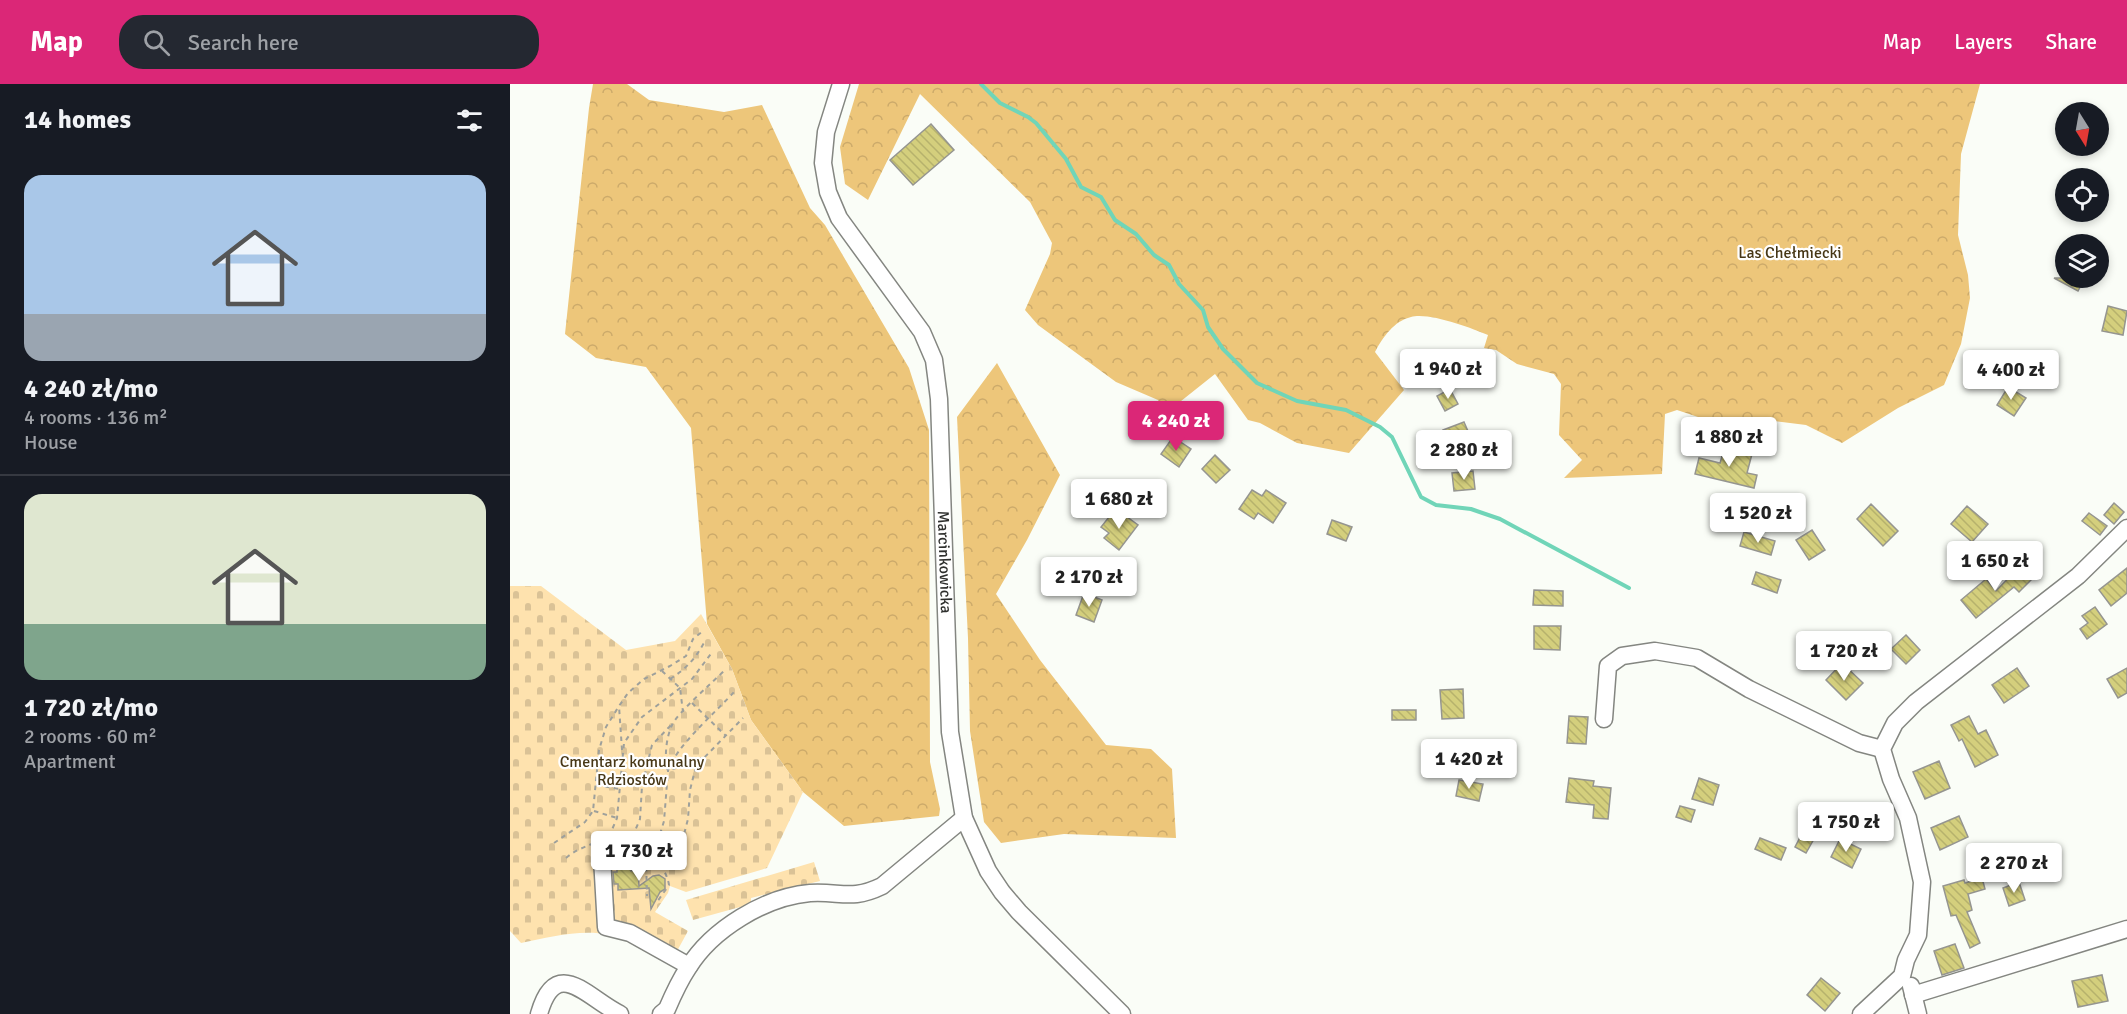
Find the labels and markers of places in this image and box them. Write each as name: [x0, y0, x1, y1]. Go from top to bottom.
pin: 1 940 zł: [1386, 349, 1510, 400]
pin: 4 400 zł: [1949, 350, 2073, 401]
pin: 4 240 zł: [1114, 401, 1238, 452]
pin: 1 880 zł: [1667, 417, 1791, 468]
pin: 2 280 zł: [1402, 430, 1526, 481]
pin: 1 680 zł: [1057, 479, 1181, 530]
pin: 1 520 zł: [1696, 493, 1820, 544]
pin: 1 650 zł: [1933, 541, 2057, 592]
pin: 2 170 zł: [1027, 557, 1151, 608]
pin: 1 720 zł: [1782, 631, 1906, 682]
pin: 1 420 zł: [1407, 739, 1531, 790]
pin: 1 750 zł: [1784, 802, 1908, 853]
pin: 1 730 zł: [577, 831, 701, 882]
pin: 2 270 zł: [1952, 843, 2076, 894]

